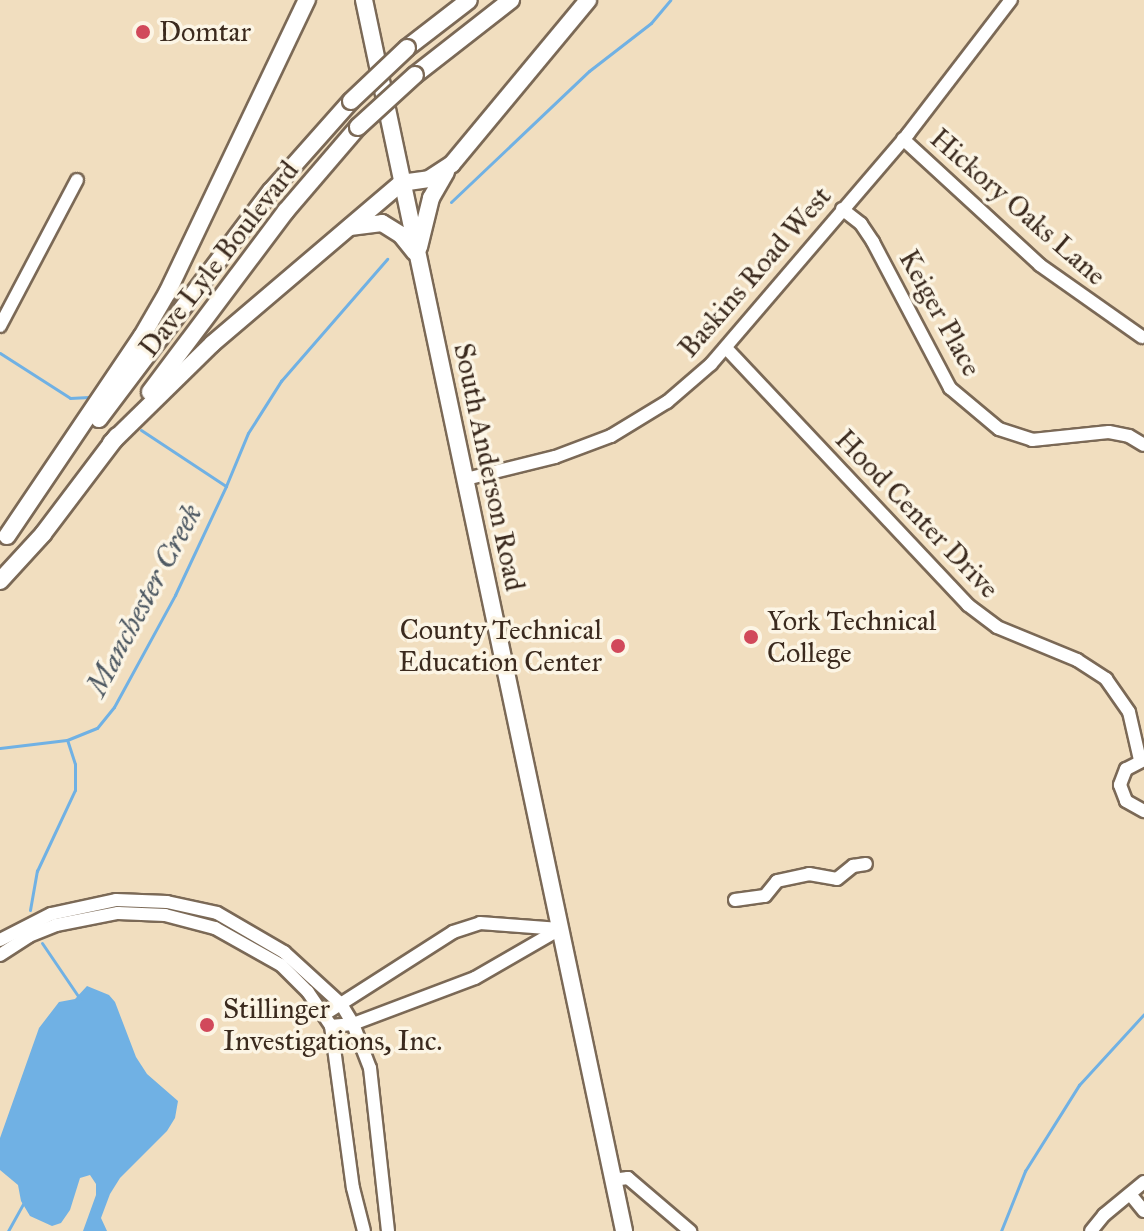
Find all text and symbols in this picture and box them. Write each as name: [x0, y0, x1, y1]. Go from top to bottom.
place label: Domtar: [159, 15, 251, 49]
marker: Domtar: [134, 23, 152, 41]
street label: Hickory Oaks Lane: [923, 122, 1113, 292]
street label: Dave Lyle Boulevard: [132, 154, 306, 364]
street label: Baskins Road West: [672, 180, 838, 364]
street label: Keiger Place: [892, 244, 988, 382]
street label: South Anderson Road: [446, 340, 532, 594]
street label: Hood Center Drive: [828, 423, 1006, 605]
water label: Manchester Creek: [78, 498, 210, 702]
place label: York Technical College: [767, 604, 936, 670]
place label: County Technical Education Center: [399, 613, 602, 679]
marker: York Technical College: [742, 628, 760, 646]
marker: County Technical Education Center: [609, 637, 627, 655]
place label: Stillinger Investigations, Inc.: [223, 992, 442, 1058]
marker: Stillinger Investigations, Inc.: [198, 1016, 216, 1034]

